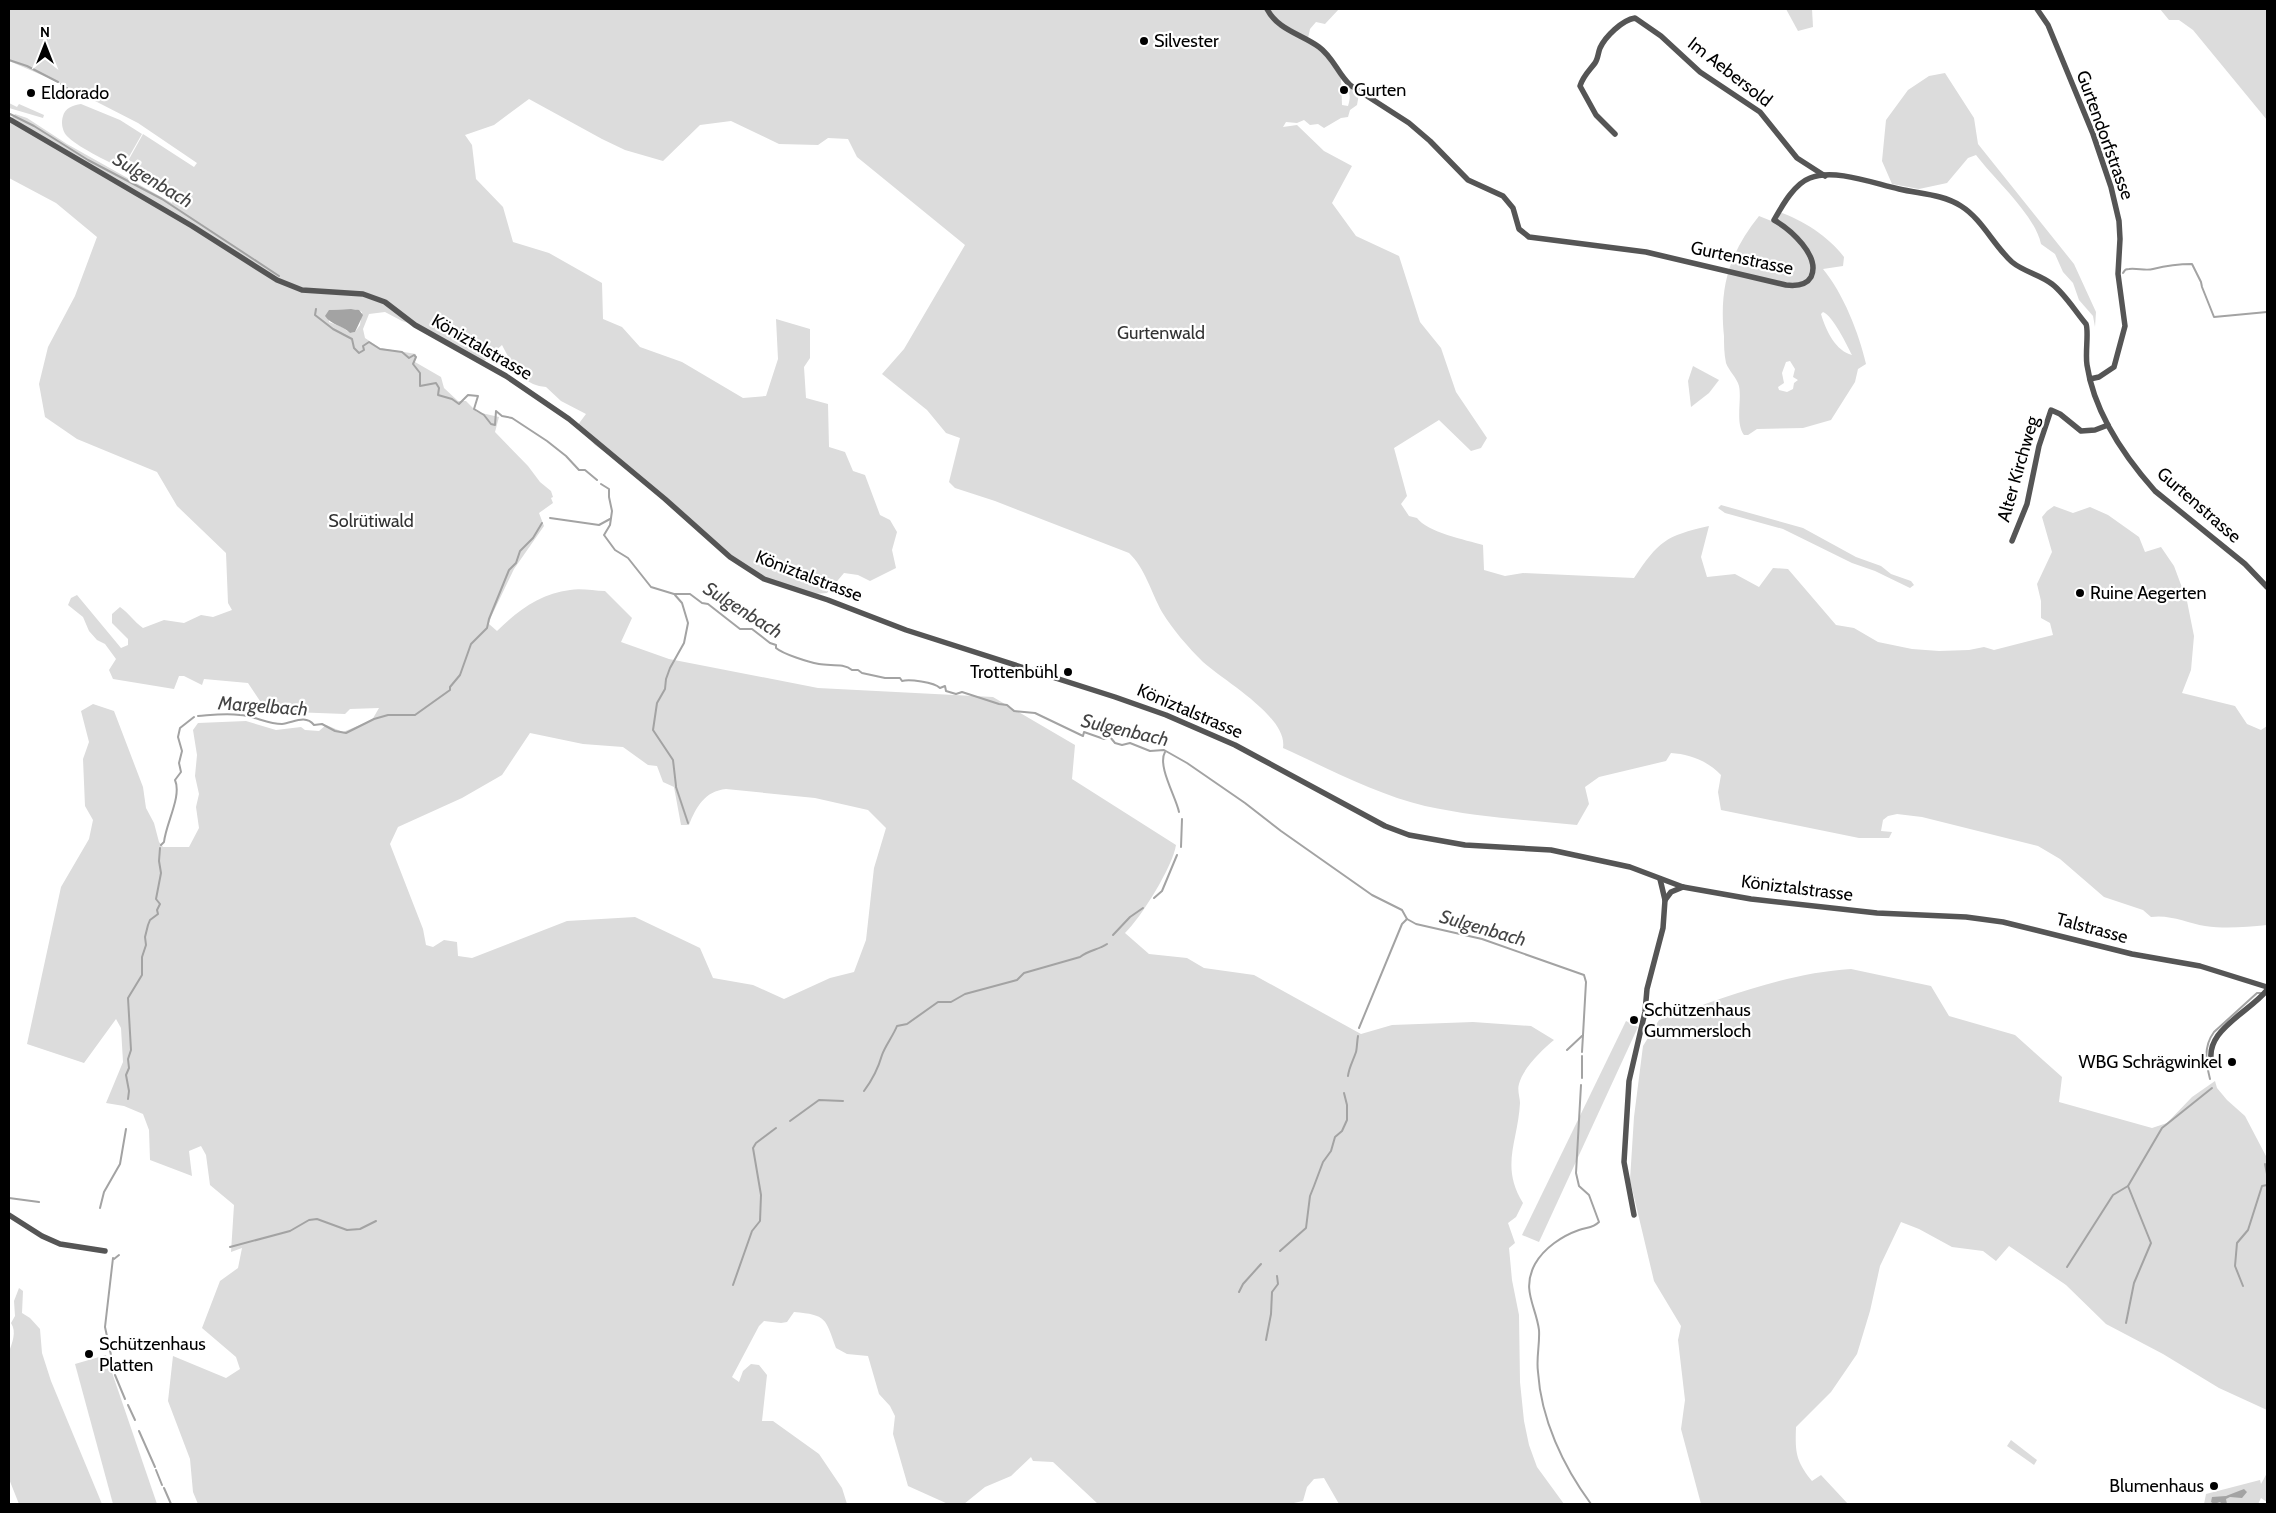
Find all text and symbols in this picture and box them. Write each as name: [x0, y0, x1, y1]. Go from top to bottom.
north arrow: [20, 20, 70, 70]
text: N: [40, 23, 50, 41]
place label: Silvester: [1154, 30, 1219, 52]
street label: Im Aebersold: [1684, 32, 1776, 112]
marker: Silvester: [1138, 35, 1150, 47]
street label: Gurtendorfstrasse: [2071, 67, 2139, 203]
place label: Gurten: [1354, 79, 1406, 101]
place label: Eldorado: [41, 82, 109, 104]
marker: Gurten: [1338, 84, 1350, 96]
marker: Eldorado: [25, 87, 37, 99]
water label: Sulgenbach: [109, 147, 197, 213]
street label: Gurtenstrasse: [1689, 236, 1795, 280]
street label: Köniztalstrasse: [428, 309, 536, 385]
park label: Gurtenwald: [1117, 322, 1205, 344]
street label: Alter Kirchweg: [1992, 413, 2044, 524]
street label: Gurtenstrasse: [2152, 463, 2246, 547]
park label: Solrütiwald: [328, 510, 414, 532]
street label: Köniztalstrasse: [752, 546, 866, 606]
water label: Sulgenbach: [699, 577, 787, 643]
place label: Ruine Aegerten: [2090, 582, 2206, 604]
marker: Ruine Aegerten: [2074, 587, 2086, 599]
place label: Trottenbühl: [970, 661, 1059, 683]
marker: Trottenbühl: [1062, 666, 1074, 678]
street label: Köniztalstrasse: [1134, 679, 1246, 743]
water label: Margelbach: [216, 691, 309, 721]
water label: Sulgenbach: [1079, 709, 1171, 751]
street label: Köniztalstrasse: [1740, 870, 1854, 906]
water label: Sulgenbach: [1437, 905, 1529, 951]
street label: Talstrasse: [2054, 908, 2130, 948]
place label: Schützenhaus Gummersloch: [1644, 999, 1751, 1042]
marker: Schützenhaus Gummersloch: [1628, 1014, 1640, 1026]
place label: WBG Schrägwinkel: [2078, 1051, 2223, 1073]
marker: WBG Schrägwinkel: [2226, 1056, 2238, 1068]
place label: Schützenhaus Platten: [99, 1333, 206, 1376]
marker: Schützenhaus Platten: [83, 1348, 95, 1360]
place label: Blumenhaus: [2109, 1475, 2204, 1497]
marker: Blumenhaus: [2208, 1480, 2220, 1492]

